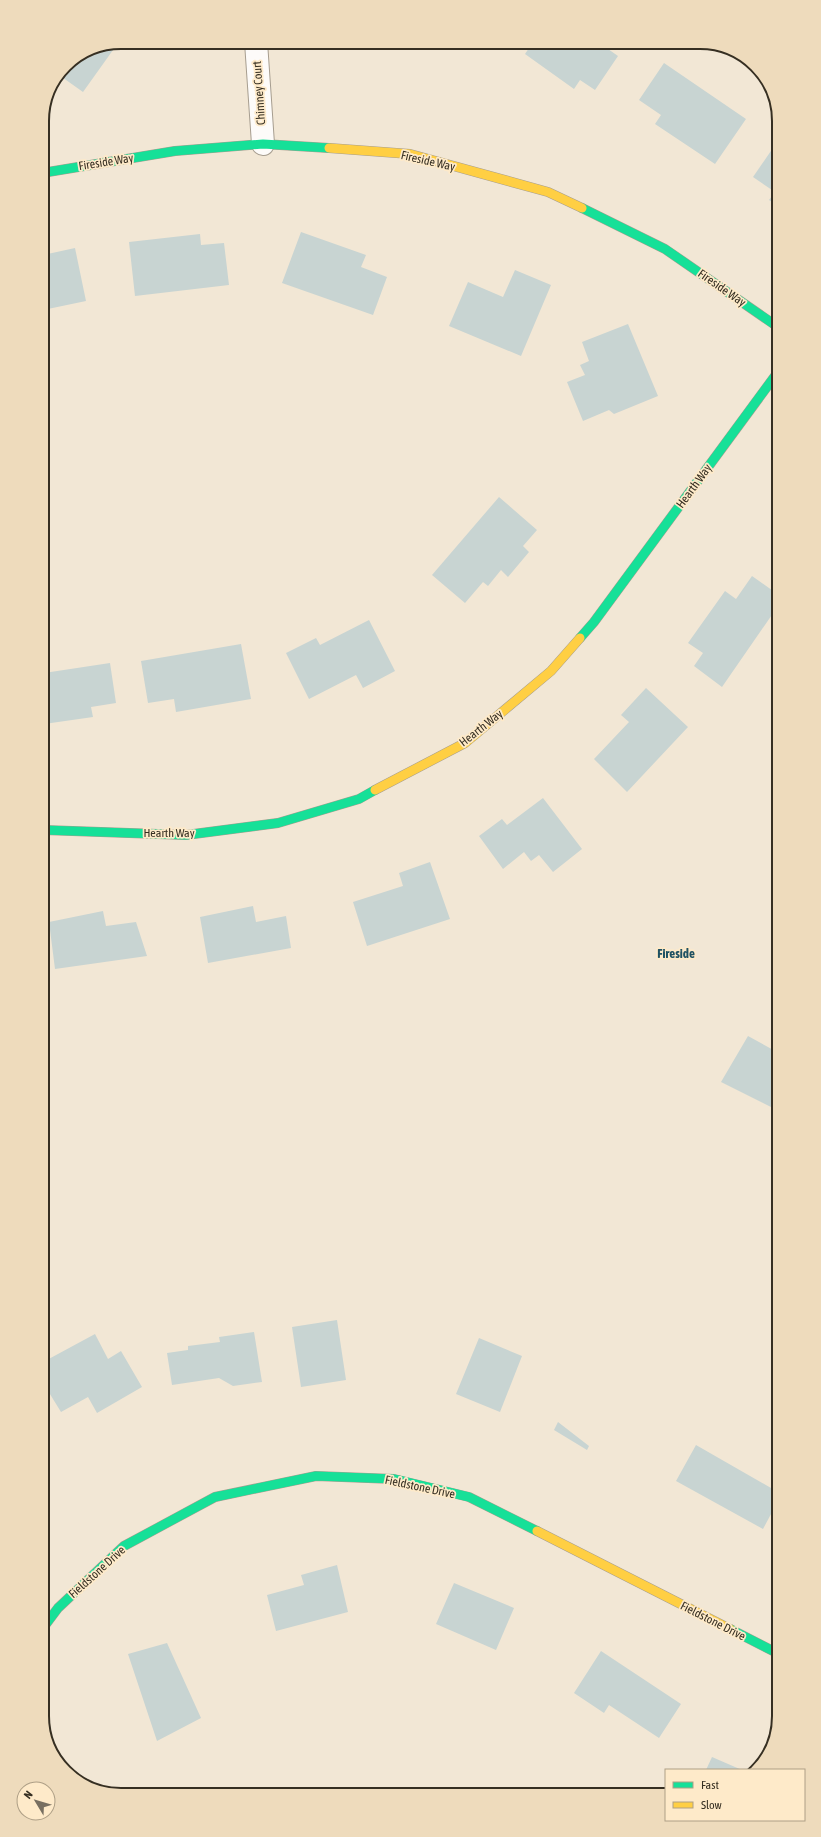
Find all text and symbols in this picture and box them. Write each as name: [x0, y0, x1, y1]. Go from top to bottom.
street label: Chimney Court: [250, 60, 268, 125]
street label: Fireside Way: [400, 148, 457, 174]
street label: Fireside Way: [78, 151, 134, 173]
street label: Fireside Way: [695, 266, 749, 310]
street label: Hearth Way: [673, 461, 715, 511]
street label: Hearth Way: [457, 707, 506, 749]
street label: Hearth Way: [143, 826, 195, 840]
district label: Fireside: [657, 946, 695, 961]
street label: Fieldstone Drive: [384, 1473, 456, 1501]
street label: Fieldstone Drive: [66, 1543, 128, 1601]
street label: Fieldstone Drive: [678, 1599, 748, 1643]
legend: [665, 1769, 805, 1821]
text: Fast: [701, 1778, 719, 1792]
north arrow: [16, 1781, 56, 1821]
text: N: [21, 1789, 35, 1801]
text: Slow: [701, 1798, 722, 1812]

